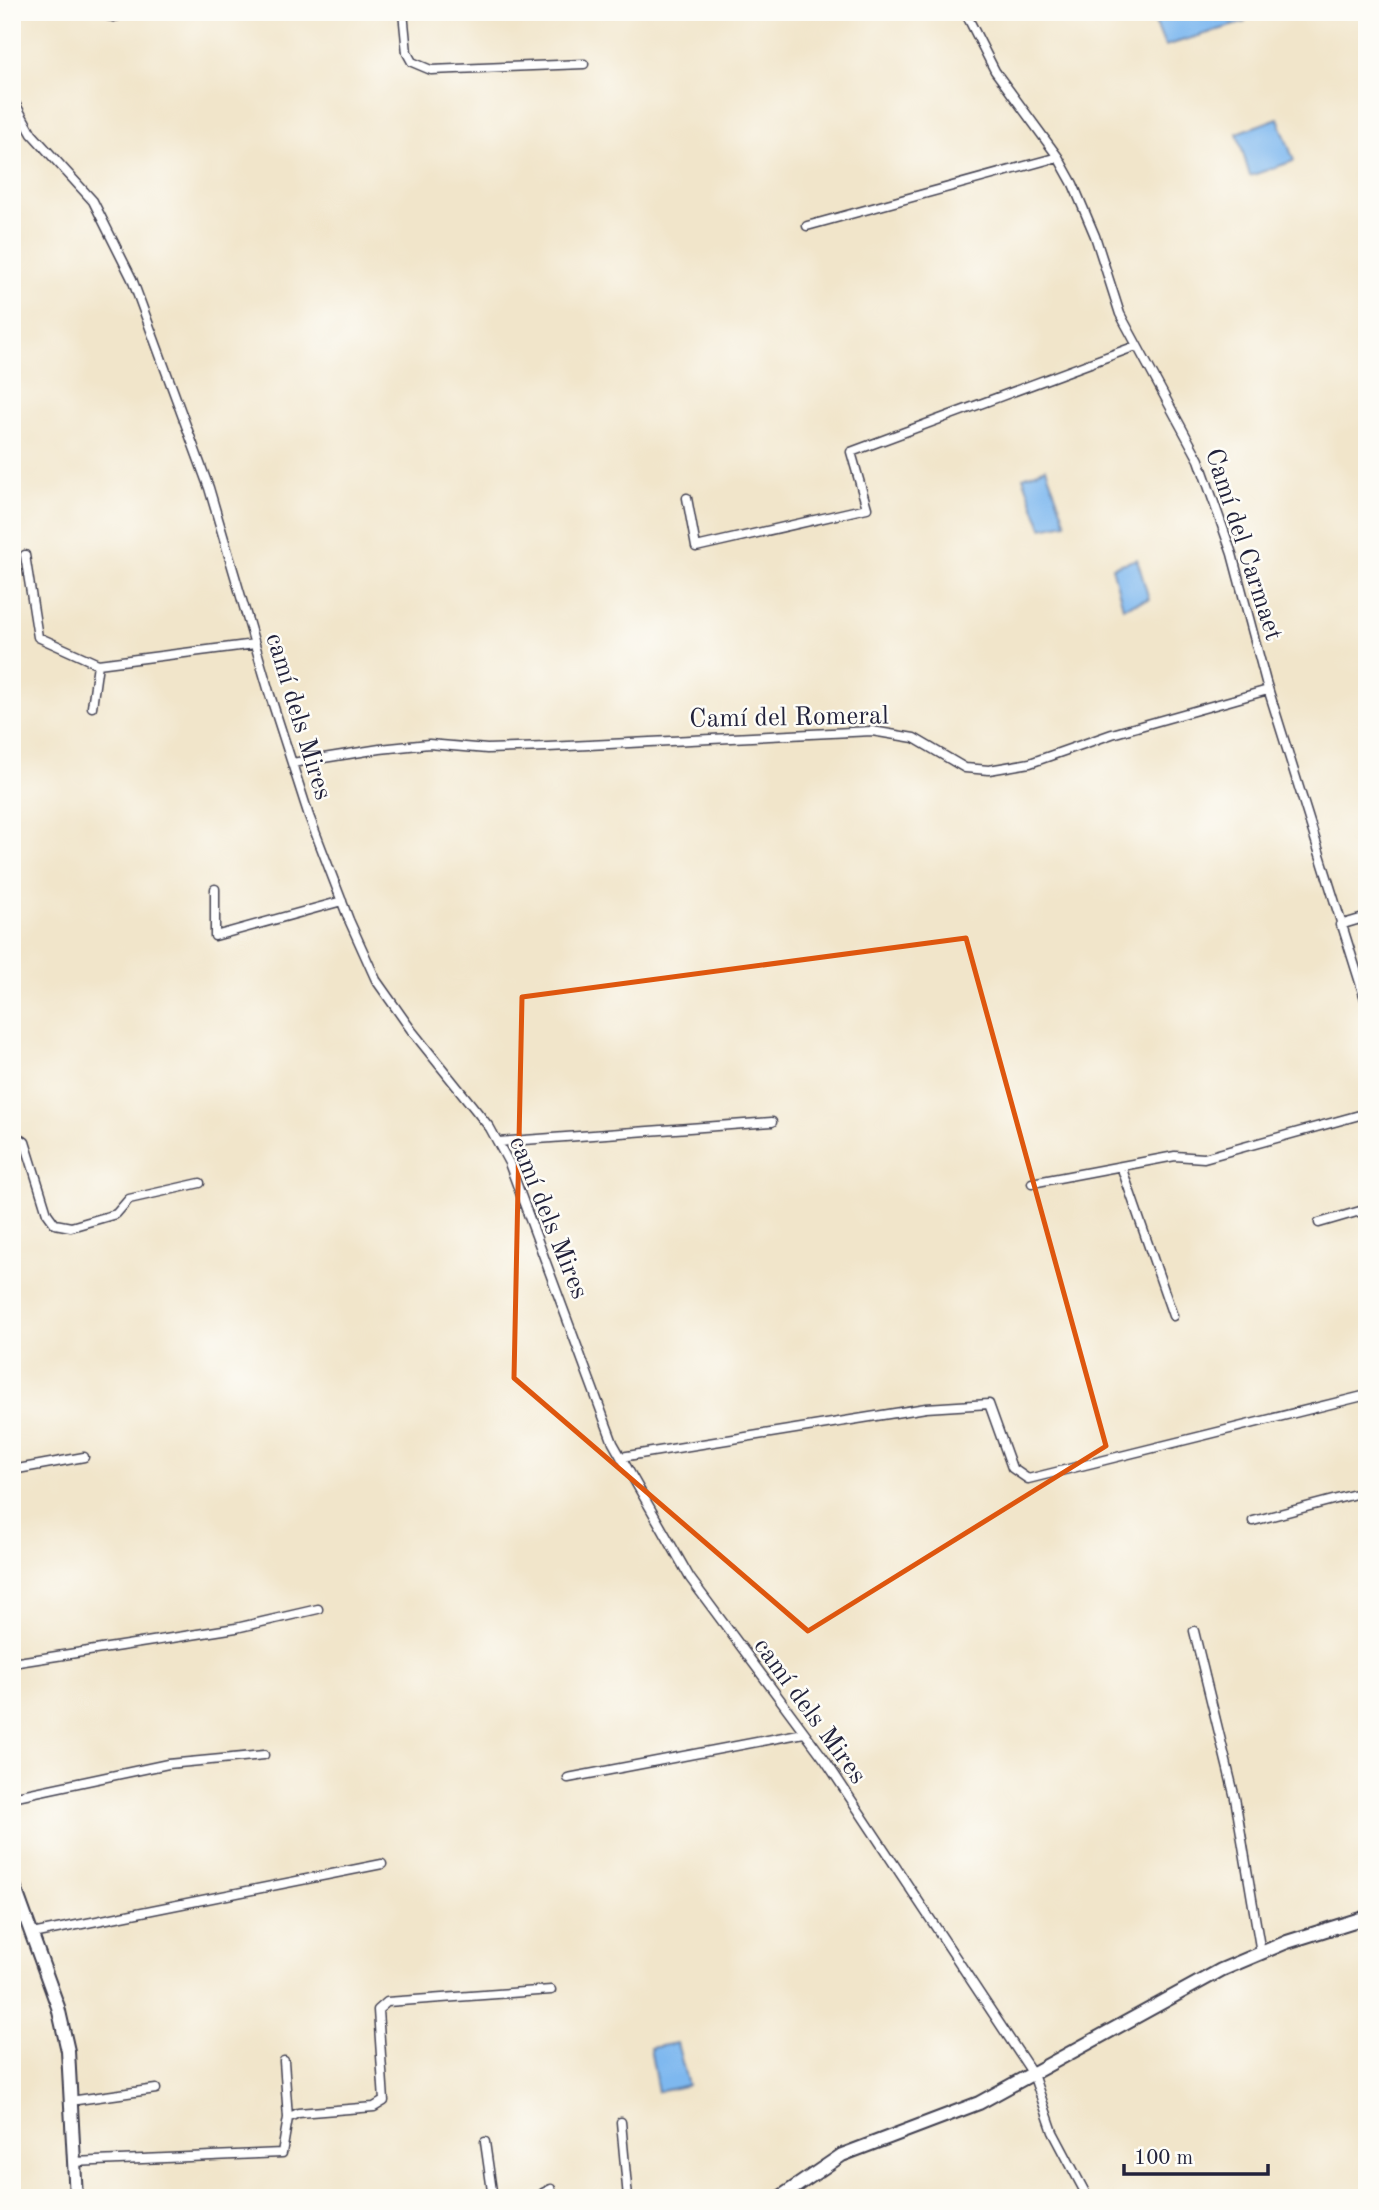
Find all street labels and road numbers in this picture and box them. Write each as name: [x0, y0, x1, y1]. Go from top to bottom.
street label: Camí del Carmaet: [1200, 445, 1286, 644]
street label: camí dels Mires: [260, 630, 336, 803]
street label: Camí del Romeral: [689, 703, 889, 733]
street label: camí dels Mires: [504, 1133, 593, 1303]
street label: camí dels Mires: [748, 1634, 871, 1789]

